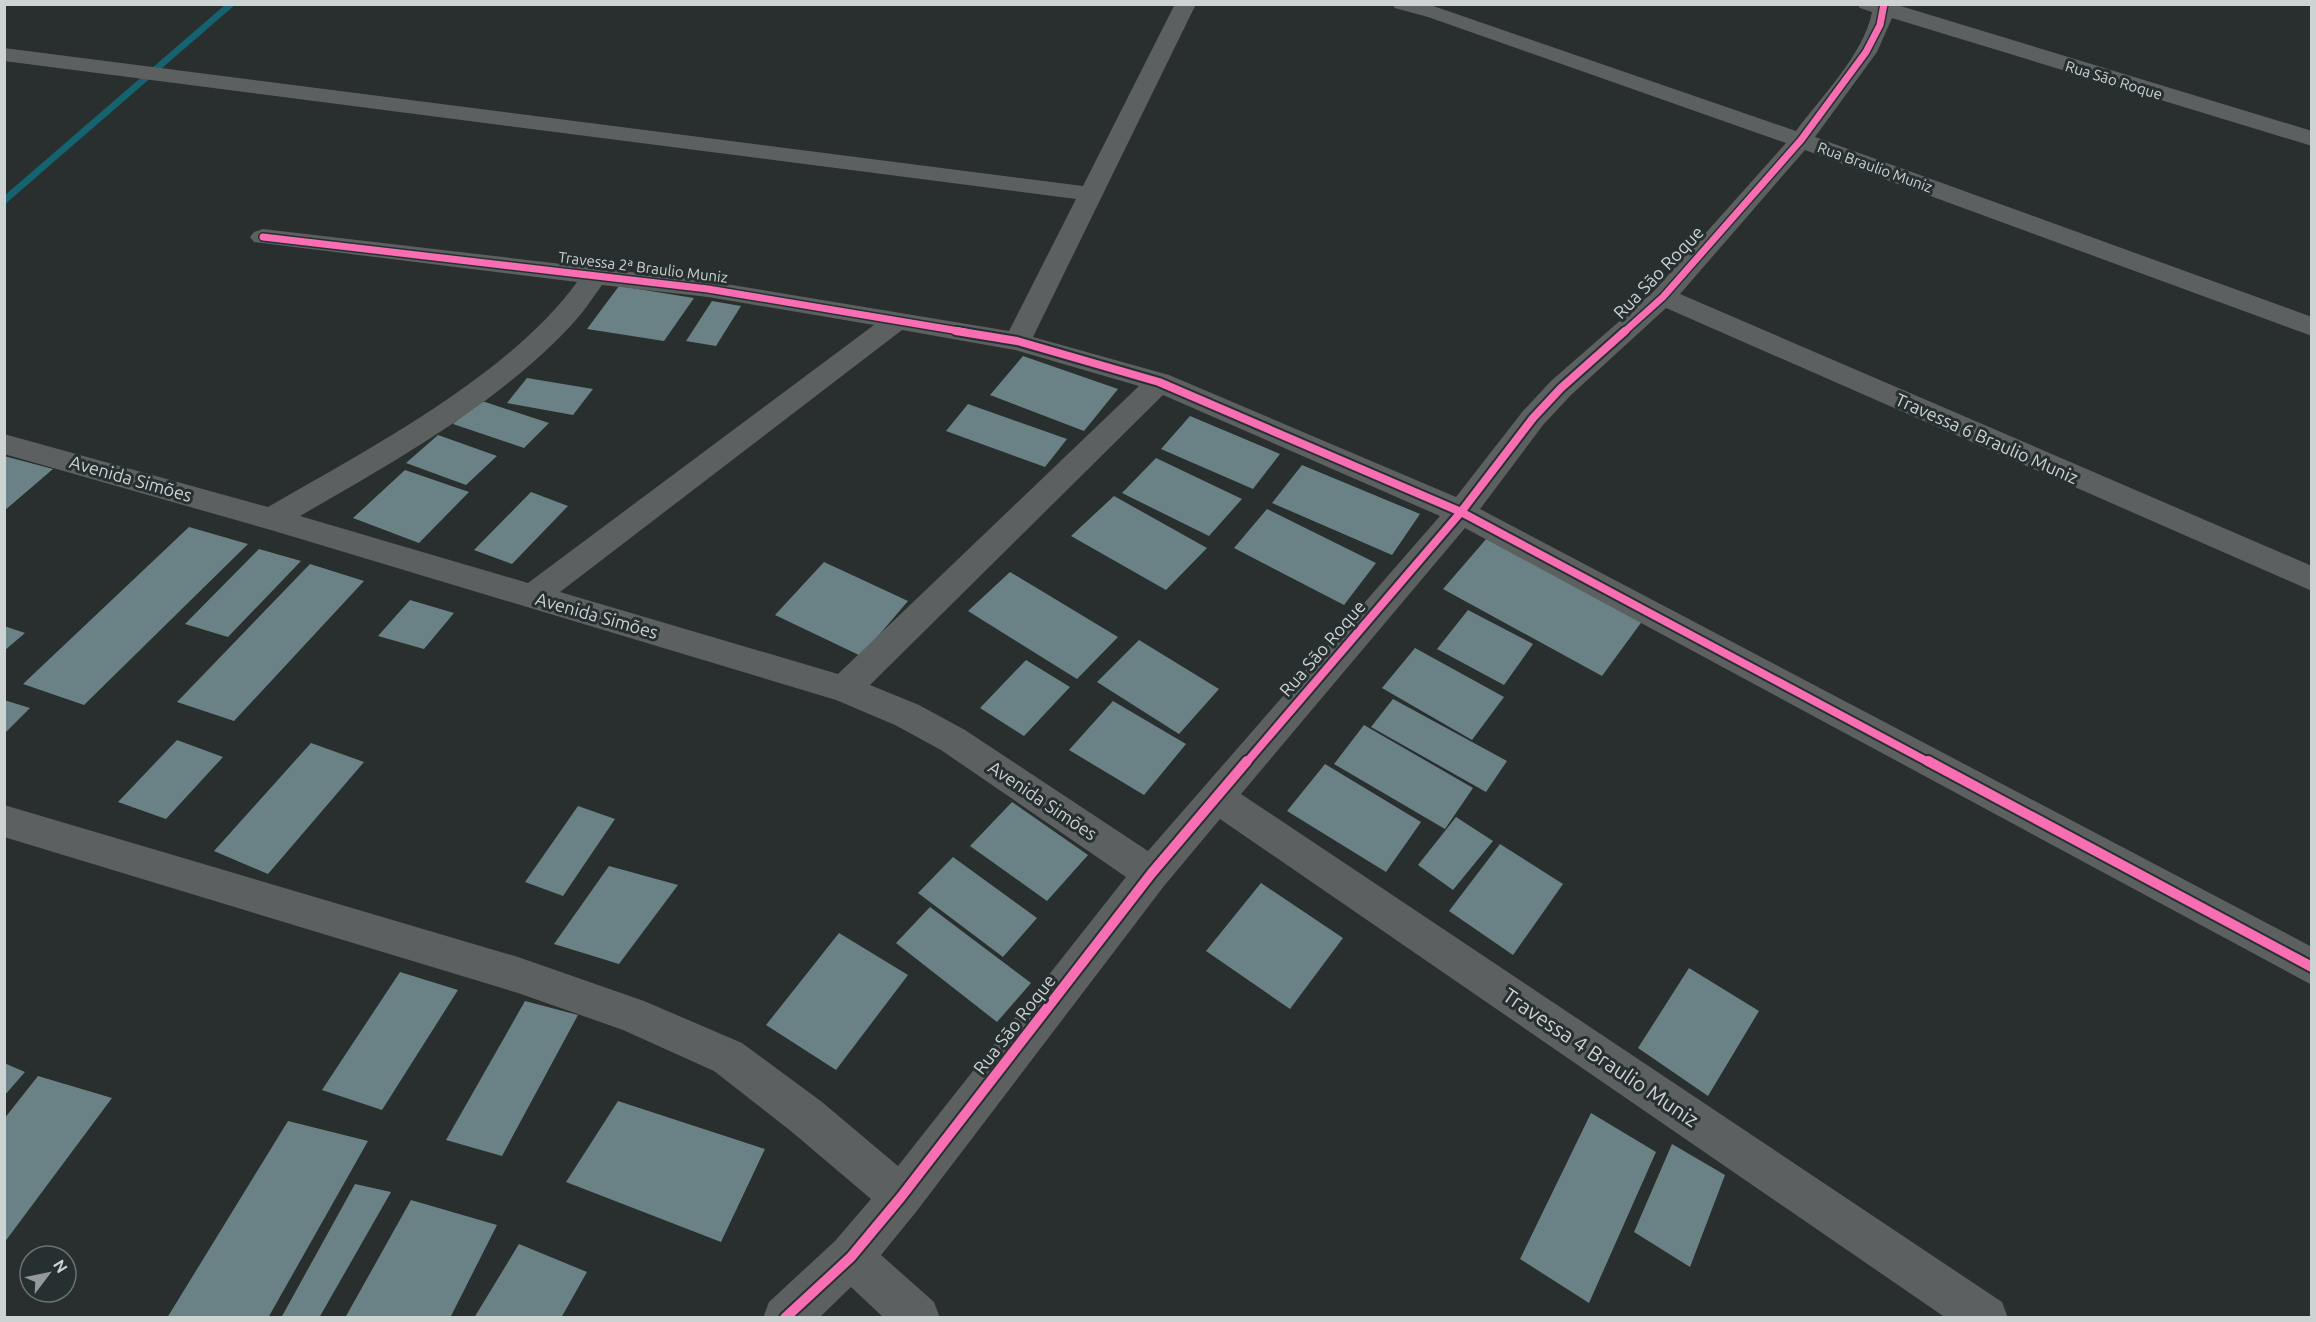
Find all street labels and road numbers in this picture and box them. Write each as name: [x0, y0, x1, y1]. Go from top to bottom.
street label: Rua São Roque: [2063, 57, 2165, 103]
street label: Rua Braulio Muniz: [1815, 138, 1935, 196]
street label: Rua São Roque: [1609, 222, 1707, 322]
street label: Travessa 2ª Braulio Muniz: [557, 248, 729, 286]
street label: Travessa 6 Braulio Muniz: [1893, 389, 2081, 487]
street label: Avenida Simões: [68, 451, 195, 505]
street label: Avenida Simões: [534, 588, 661, 642]
street label: Rua São Roque: [1275, 596, 1369, 700]
street label: Avenida Simões: [985, 756, 1101, 844]
street label: Rua São Roque: [969, 970, 1059, 1078]
street label: Travessa 4 Braulio Muniz: [1499, 983, 1703, 1131]

